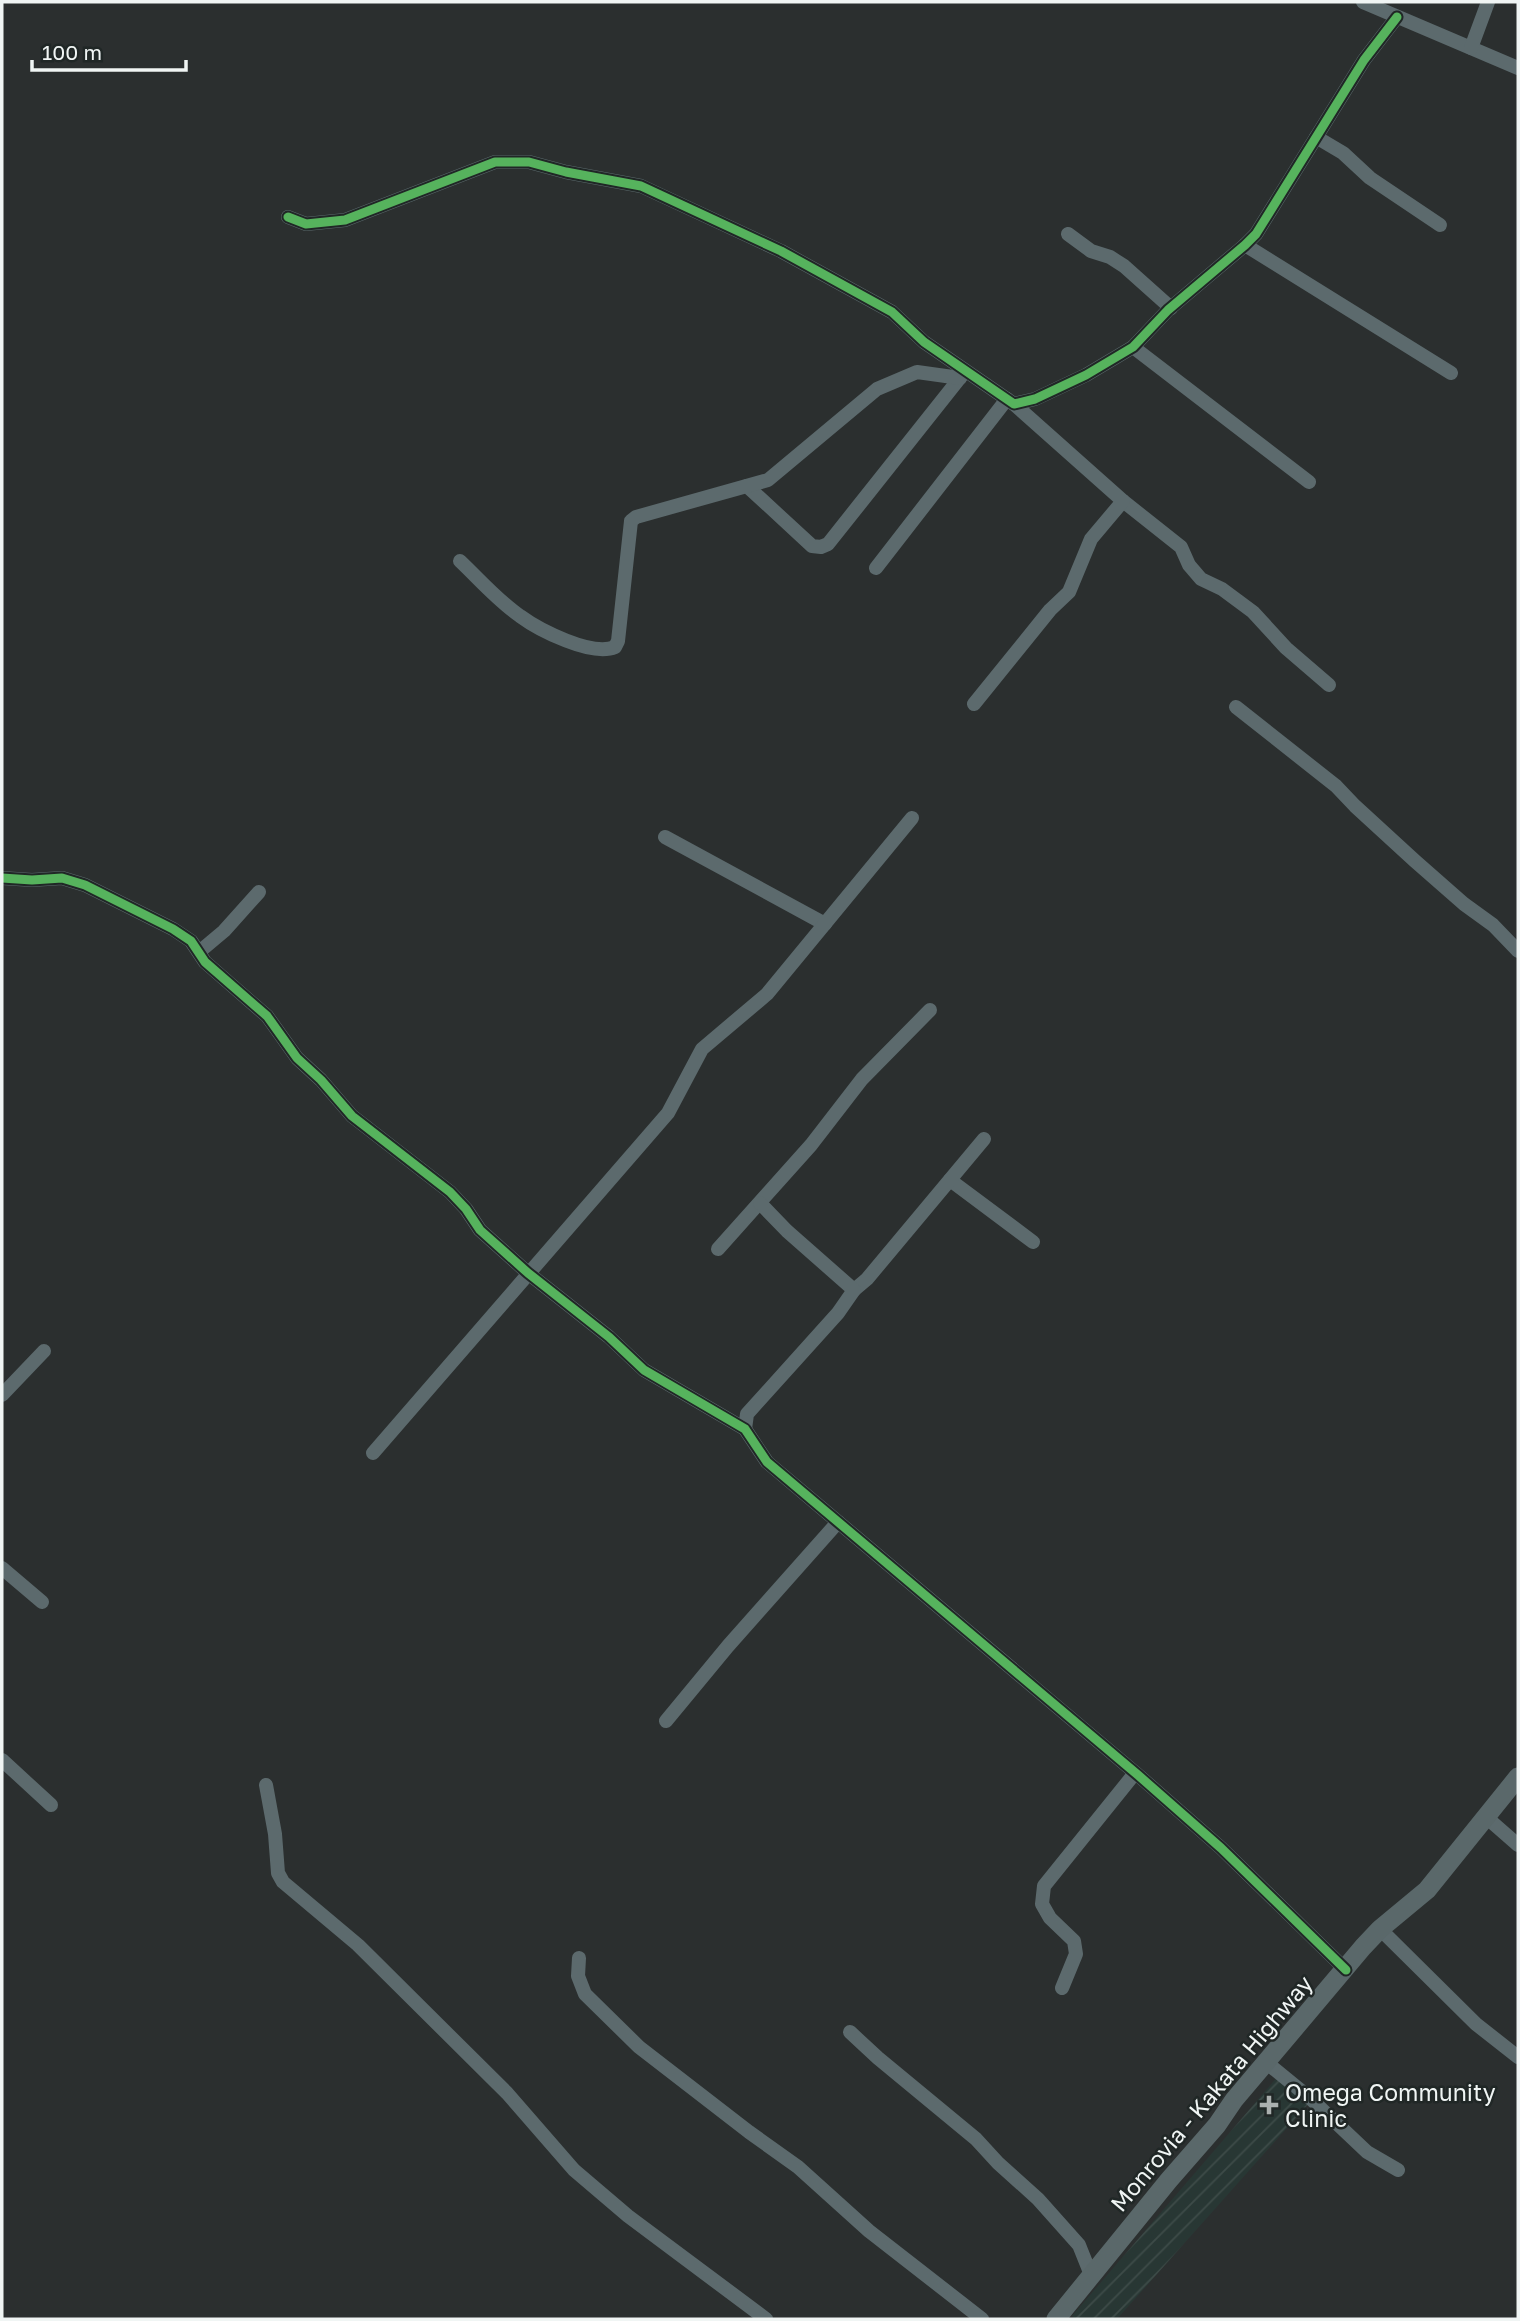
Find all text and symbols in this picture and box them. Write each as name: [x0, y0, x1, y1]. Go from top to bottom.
scale bar: [32, 28, 186, 72]
text: 100 m: [42, 39, 102, 65]
street label: Monrovia - Kakata Highway: [1104, 1969, 1318, 2217]
place label: Omega Community Clinic: [1285, 2078, 1496, 2132]
marker: Omega Community Clinic: [1259, 2095, 1279, 2115]

